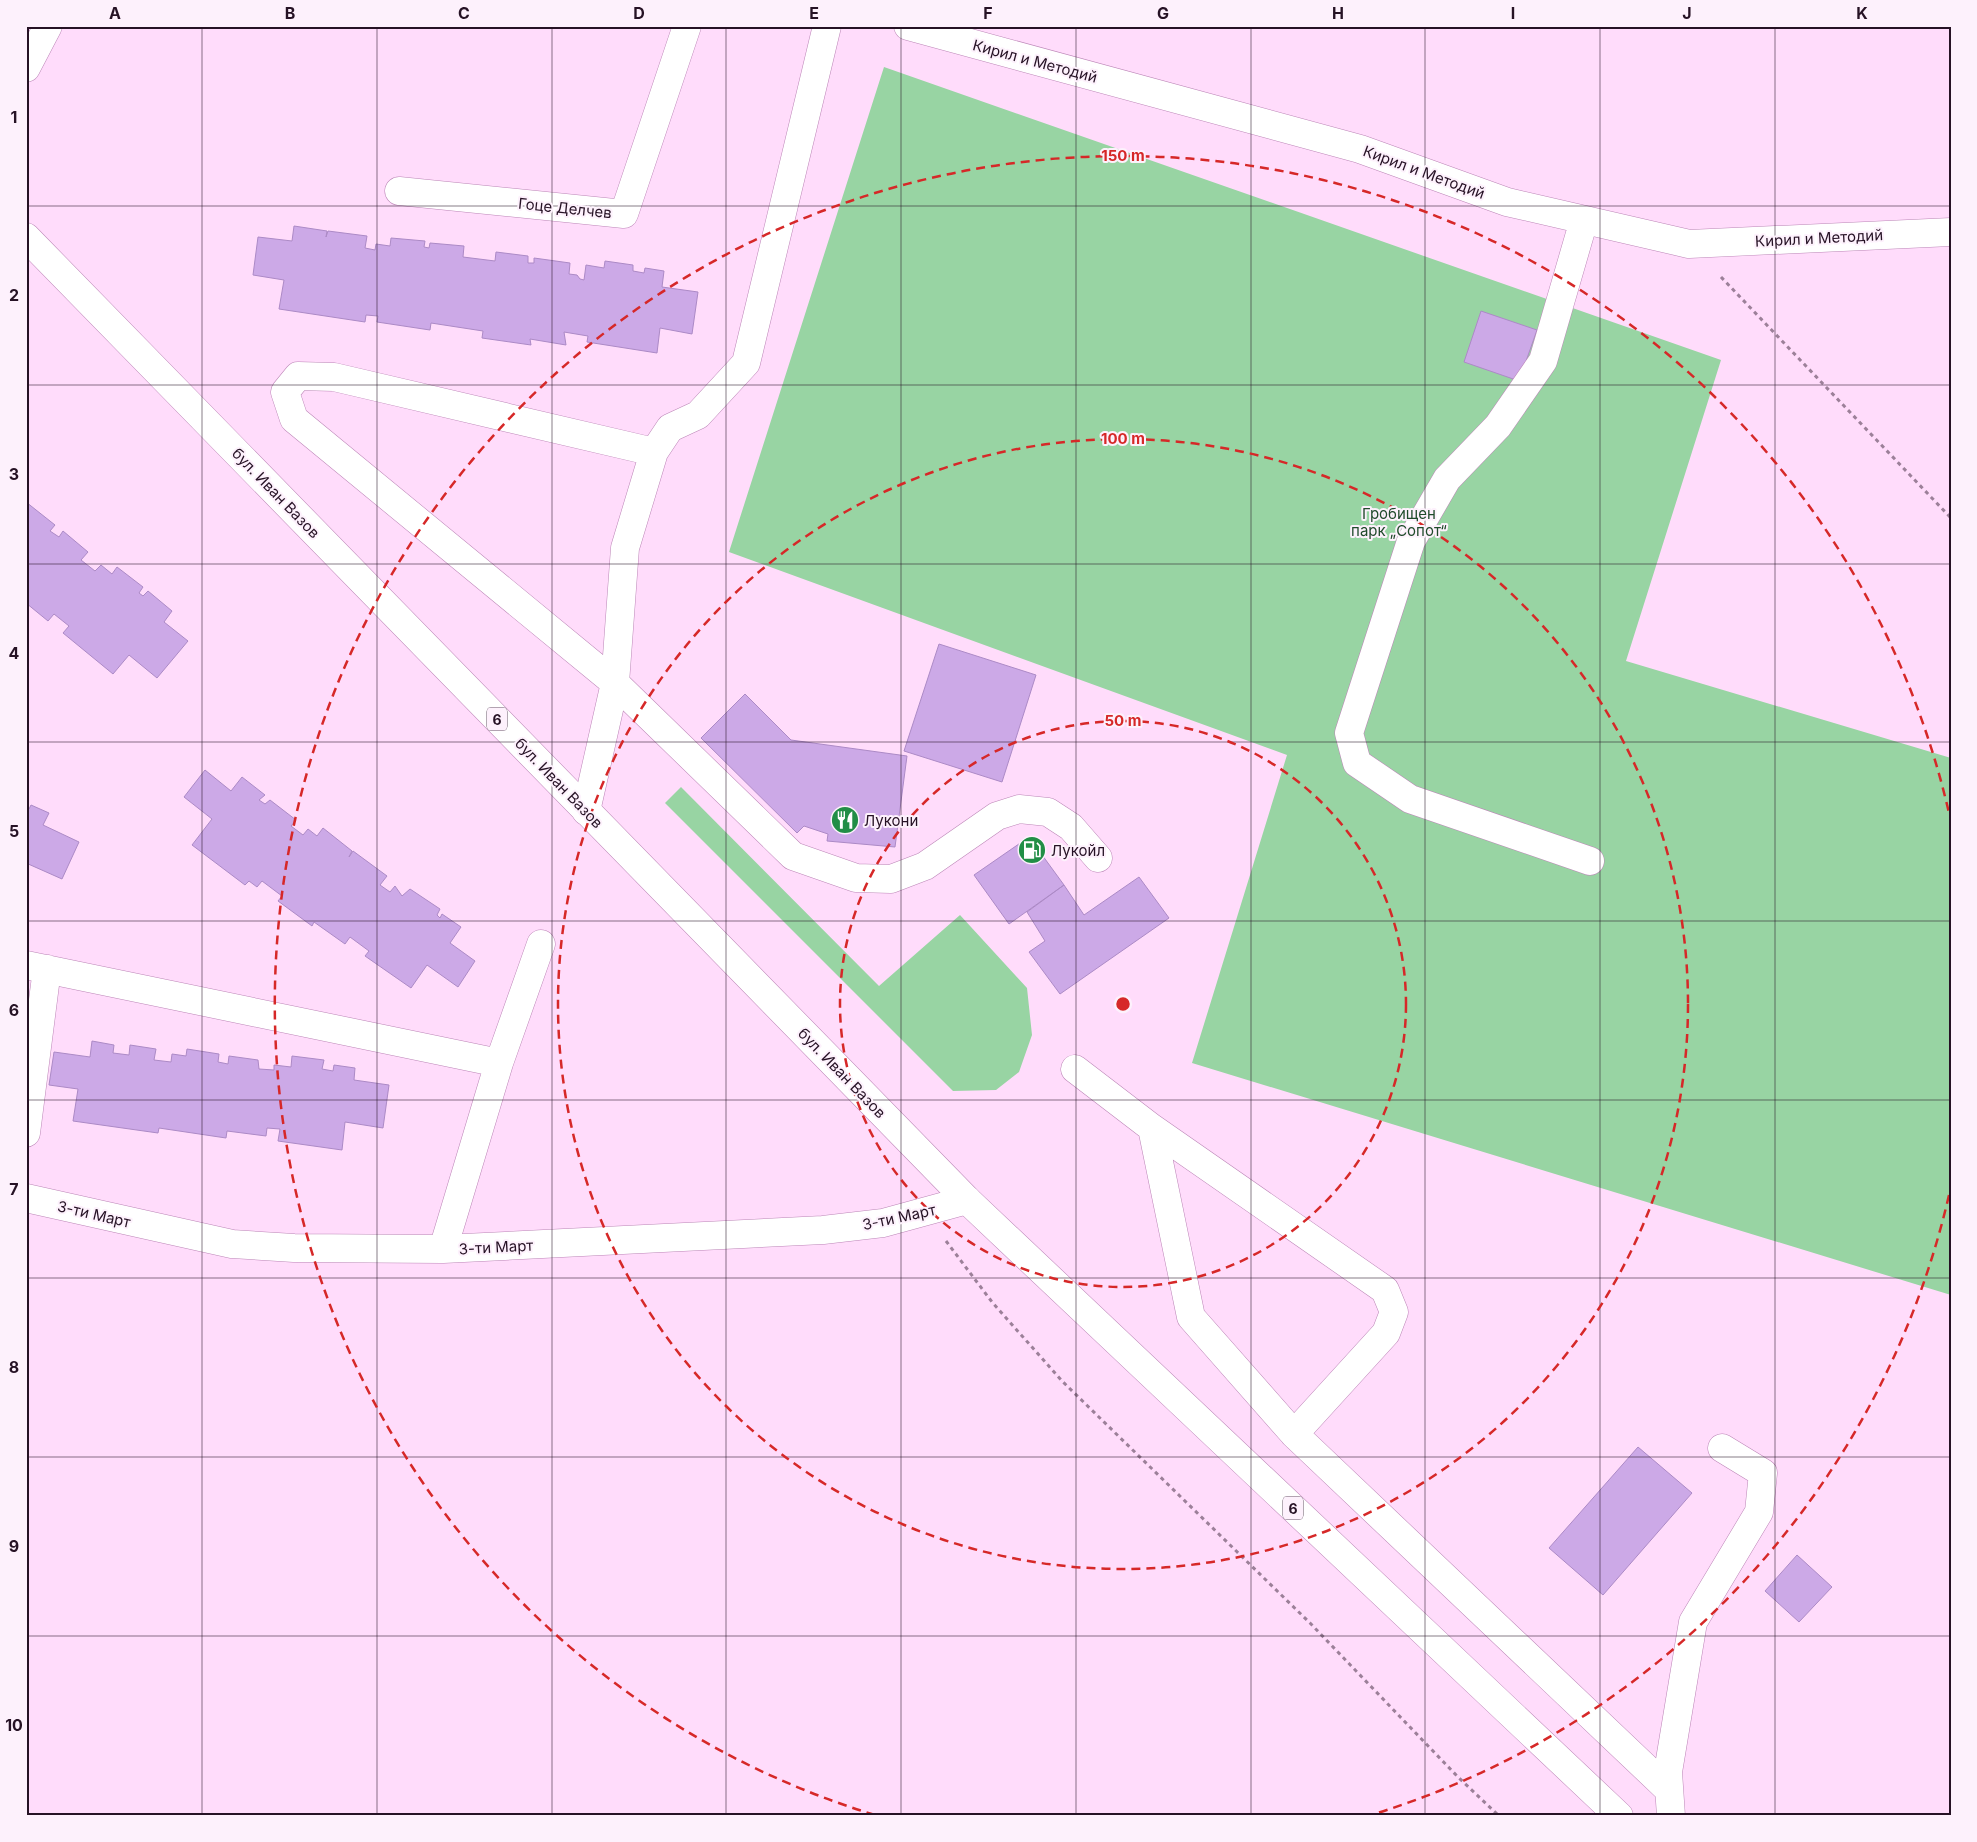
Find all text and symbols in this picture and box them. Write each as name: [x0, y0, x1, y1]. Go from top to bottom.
text: A: [109, 3, 121, 23]
text: B: [285, 3, 295, 23]
text: C: [458, 3, 470, 23]
text: D: [633, 3, 645, 23]
text: E: [809, 3, 819, 23]
text: F: [983, 3, 993, 23]
text: G: [1157, 3, 1169, 23]
text: H: [1332, 3, 1344, 23]
text: I: [1511, 3, 1515, 23]
text: J: [1682, 3, 1692, 23]
text: K: [1856, 3, 1868, 23]
street label: Кирил и Методий: [971, 35, 1099, 87]
text: 1: [11, 107, 17, 127]
street label: Кирил и Методий: [1361, 141, 1487, 203]
text: 150 m: [1101, 146, 1145, 165]
street label: Гоце Делчев: [517, 194, 613, 222]
street label: Кирил и Методий: [1755, 225, 1883, 251]
text: 2: [9, 285, 19, 305]
text: 100 m: [1101, 429, 1145, 448]
street label: бул. Иван Вазов: [228, 444, 324, 542]
text: 3: [9, 464, 19, 484]
park label: Гробищен парк „Сопот“: [1351, 504, 1447, 540]
text: 4: [9, 643, 20, 663]
road number: 6: [487, 708, 507, 731]
text: 50 m: [1105, 711, 1141, 730]
street label: бул. Иван Вазов: [511, 734, 607, 832]
restaurant icon: Лукони: [830, 805, 860, 835]
place label: Лукони: [864, 811, 918, 830]
text: 5: [9, 821, 19, 841]
fuel station icon: Лукойл: [1017, 835, 1047, 865]
place label: Лукойл: [1051, 841, 1105, 860]
centre of rings: [1114, 995, 1132, 1013]
text: 6: [9, 1000, 19, 1020]
street label: бул. Иван Вазов: [794, 1024, 890, 1122]
text: 7: [9, 1179, 19, 1199]
street label: 3-ти Март: [56, 1196, 132, 1232]
street label: 3-ти Март: [861, 1200, 937, 1234]
street label: 3-ти Март: [458, 1236, 534, 1258]
text: 8: [9, 1357, 19, 1377]
road number: 6: [1283, 1496, 1303, 1520]
text: 9: [9, 1536, 19, 1556]
text: 10: [5, 1715, 23, 1735]

